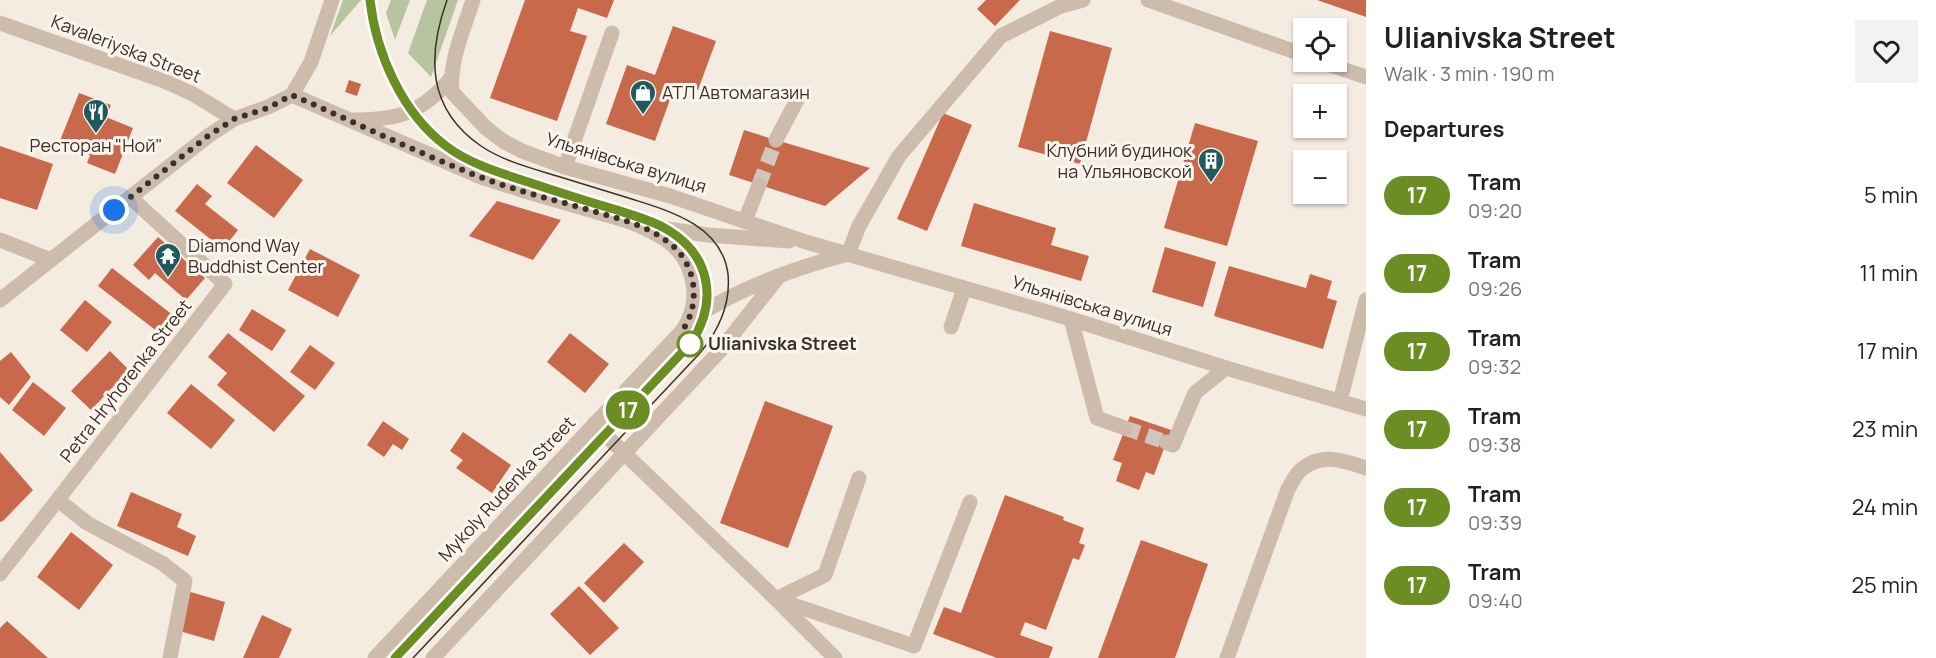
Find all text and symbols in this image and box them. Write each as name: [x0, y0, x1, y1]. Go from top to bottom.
street label: Kavaleriyska Street: [48, 8, 205, 88]
map controls: [1293, 18, 1347, 204]
button: locate: [1293, 18, 1347, 72]
text: Ulianivska Street: [1384, 18, 1616, 56]
button: heart: [1855, 20, 1918, 83]
text: Walk · 3 min · 190 m: [1384, 60, 1555, 87]
shop icon: АТЛ Автомагазин: [628, 78, 658, 116]
place label: АТЛ Автомагазин: [662, 80, 810, 104]
button: +: [1293, 84, 1347, 138]
restaurant icon: Ресторан "Ной": [81, 97, 111, 135]
text: Departures: [1384, 114, 1504, 144]
street label: Ульянівська вулиця: [543, 126, 710, 198]
place label: Ресторан "Ной": [30, 133, 162, 157]
place label: Клубний будинок на Ульяновской: [1046, 138, 1193, 183]
building icon: Клубний будинок на Ульяновской: [1196, 146, 1226, 184]
button: −: [1293, 150, 1347, 204]
text: Tram: [1468, 167, 1521, 197]
text: 5 min: [1864, 180, 1918, 210]
text: 17: [1407, 181, 1427, 209]
your location: [99, 195, 129, 225]
text: 09:20: [1468, 197, 1522, 224]
place label: Diamond Way Buddhist Center: [188, 233, 324, 278]
temple icon: Diamond Way Buddhist Center: [153, 241, 183, 279]
text: Tram: [1468, 245, 1521, 275]
text: 11 min: [1860, 258, 1918, 288]
text: 17: [1407, 259, 1427, 287]
street label: Ульянівська вулиця: [1009, 269, 1176, 341]
text: 09:26: [1468, 275, 1522, 302]
street label: Petra Hryhorenka Street: [54, 294, 196, 467]
text: Tram: [1468, 323, 1521, 353]
marker: Ulianivska Street: [677, 331, 703, 357]
place label: Ulianivska Street: [708, 331, 857, 355]
text: 17 min: [1857, 336, 1918, 366]
text: 17: [1407, 337, 1427, 365]
text: 09:32: [1468, 353, 1521, 380]
line badge: 17: [601, 390, 655, 430]
text: 17: [618, 396, 638, 424]
text: Tram: [1468, 401, 1521, 431]
street label: Mykoly Rudenka Street: [433, 411, 580, 566]
text: 23 min: [1852, 414, 1918, 444]
text: 17: [1407, 415, 1427, 443]
text: 09:38: [1468, 431, 1521, 458]
text: Tram: [1468, 479, 1521, 509]
text: 24 min: [1852, 492, 1918, 522]
text: 17: [1407, 493, 1427, 521]
text: 09:39: [1468, 509, 1522, 536]
text: Tram: [1468, 557, 1521, 587]
text: 25 min: [1851, 570, 1918, 600]
text: 17: [1407, 571, 1427, 599]
text: 09:40: [1468, 587, 1523, 614]

